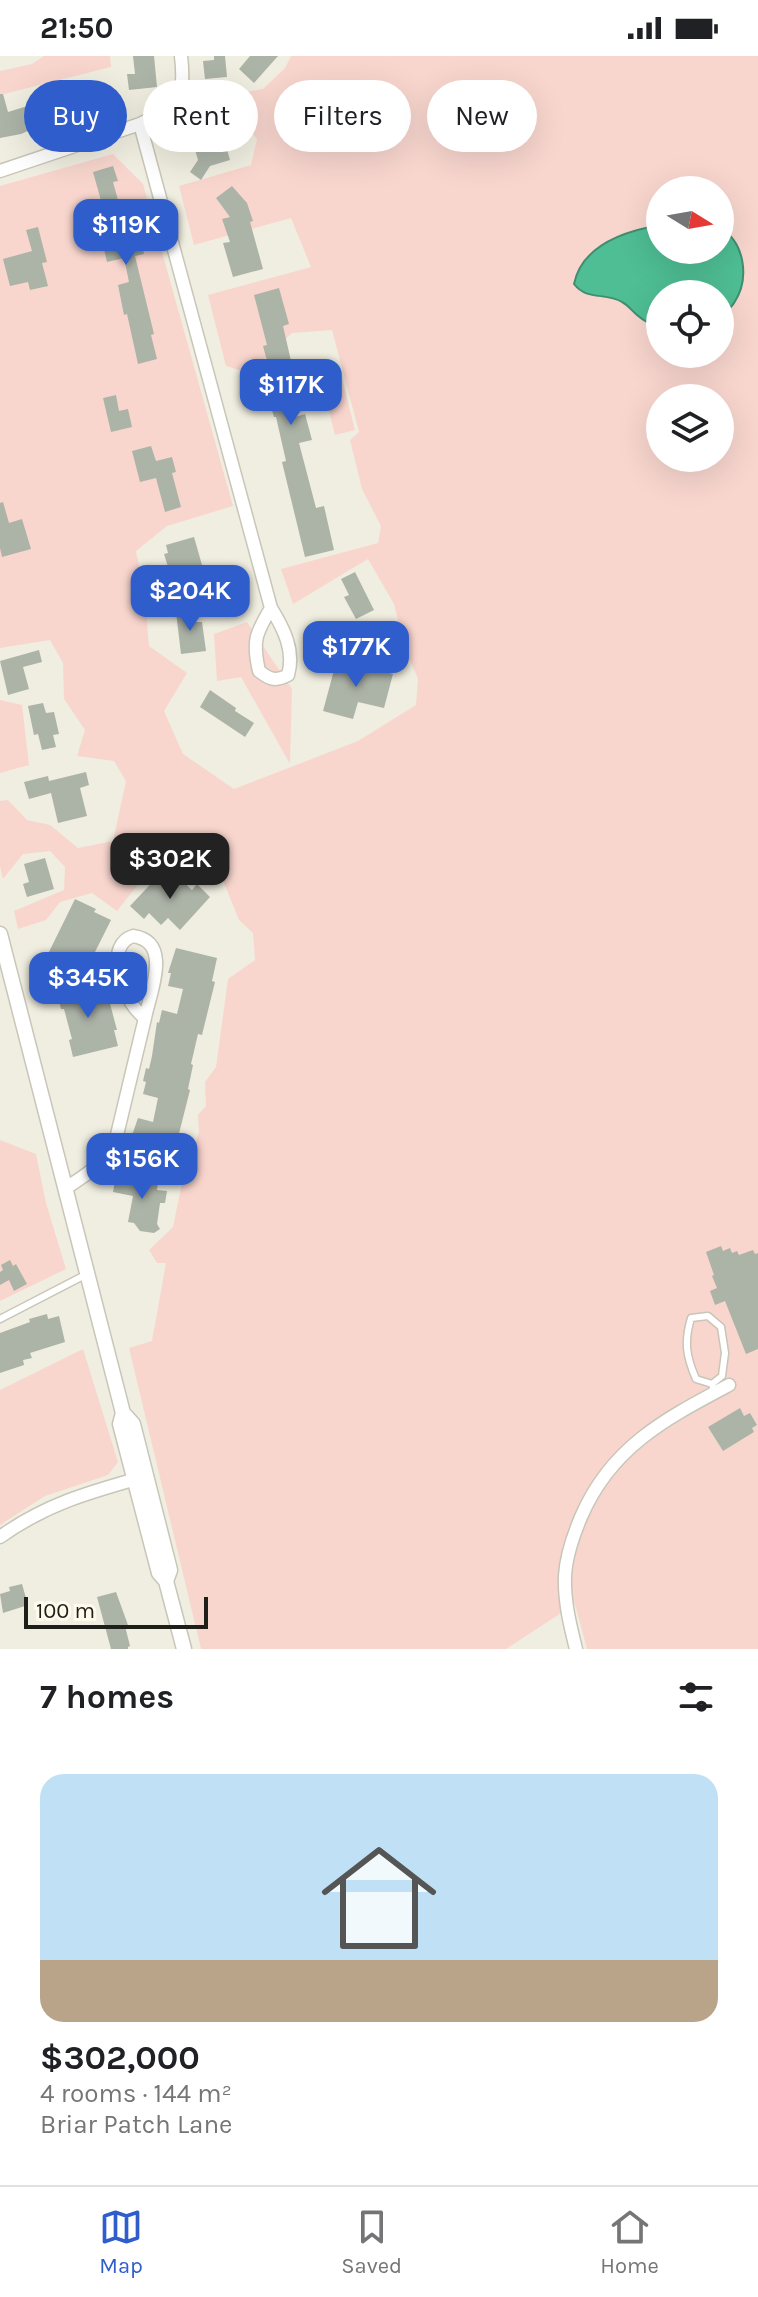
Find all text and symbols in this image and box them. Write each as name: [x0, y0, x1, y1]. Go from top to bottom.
text: 21:50: [40, 10, 113, 46]
chip: Buy: [24, 80, 127, 152]
chip: Rent: [143, 80, 258, 152]
chip: Filters: [274, 80, 411, 152]
chip: New: [427, 80, 537, 152]
north arrow: [646, 176, 734, 264]
map controls: [646, 176, 734, 472]
pin: $119K: [70, 199, 182, 267]
text: $119K: [91, 209, 161, 240]
button: locate: [646, 280, 734, 368]
pin: $117K: [235, 359, 347, 427]
text: $117K: [258, 369, 324, 400]
button: layers: [646, 384, 734, 472]
pin: $204K: [134, 565, 246, 633]
text: $204K: [149, 575, 231, 606]
pin: $177K: [300, 621, 412, 689]
text: $177K: [321, 631, 391, 662]
pin: $302K: [114, 833, 226, 901]
text: $302K: [128, 843, 212, 874]
pin: $345K: [32, 952, 144, 1020]
text: $345K: [47, 962, 129, 993]
pin: $156K: [86, 1133, 198, 1201]
text: $156K: [104, 1143, 180, 1174]
scale bar: [24, 1593, 208, 1629]
text: 100 m: [36, 1598, 95, 1624]
icon: filters: [674, 1675, 718, 1719]
text: 7 homes: [40, 1677, 174, 1717]
icon: home: [307, 1826, 451, 1970]
text: $302,000: [40, 2038, 200, 2078]
text: 4 rooms · 144 m²: [40, 2078, 232, 2109]
text: Briar Patch Lane: [40, 2109, 232, 2140]
tab: Map: [99, 2205, 143, 2279]
tab: Saved: [341, 2205, 402, 2279]
tab: Home: [600, 2205, 659, 2279]

